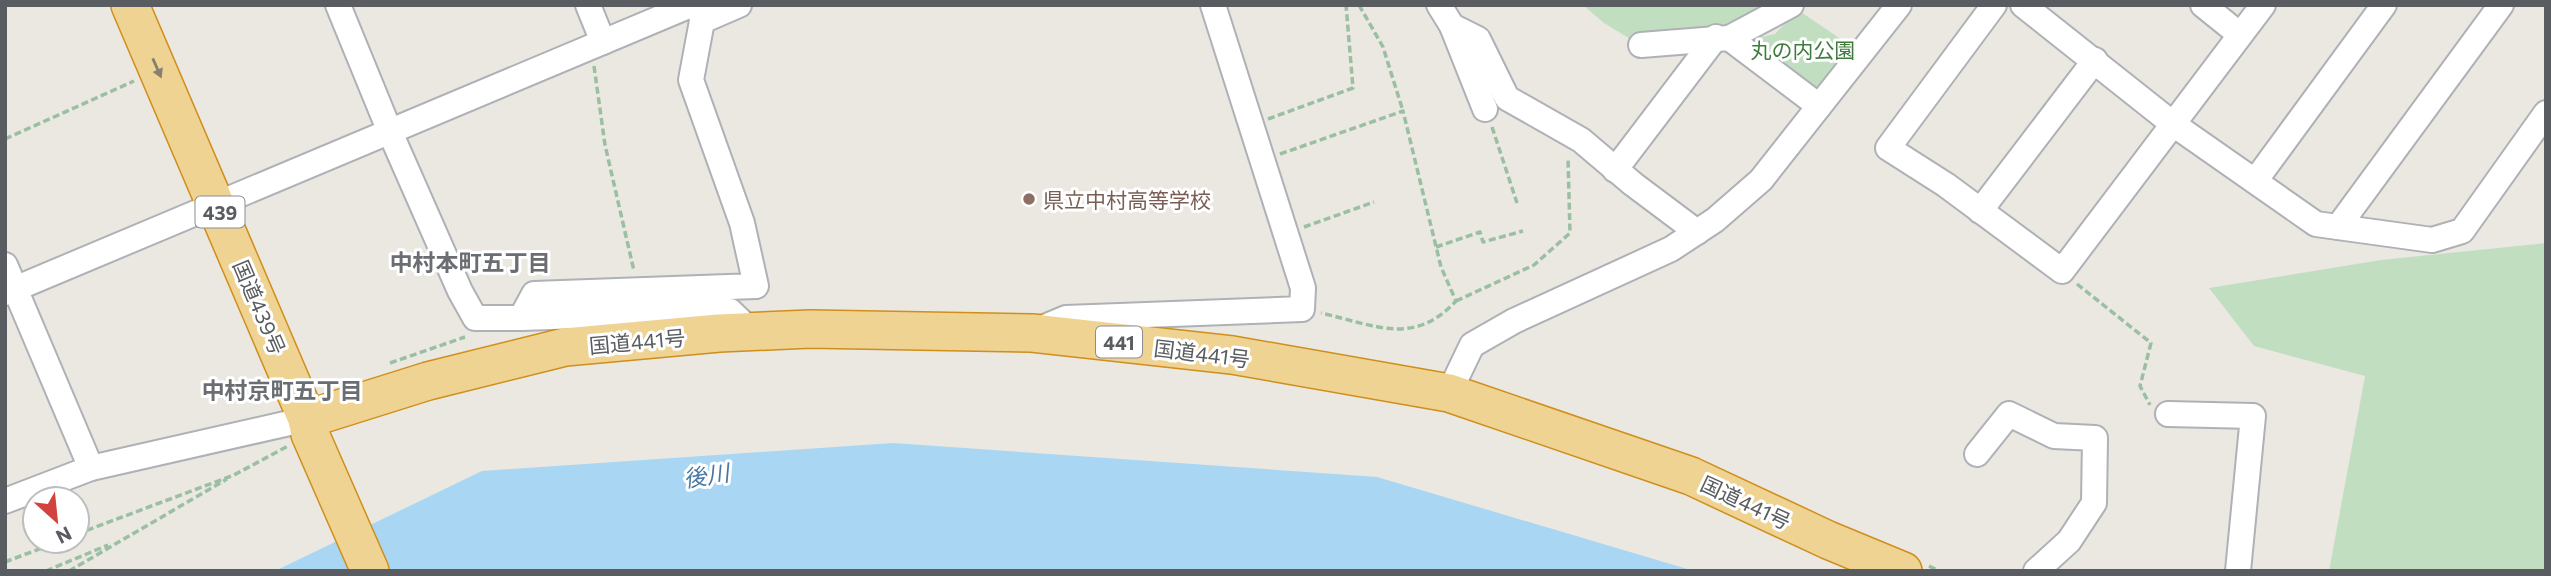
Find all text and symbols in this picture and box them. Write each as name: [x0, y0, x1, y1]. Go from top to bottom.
park label: 丸の内公園: [1751, 37, 1856, 62]
one-way arrow: [151, 58, 163, 78]
place label: 県立中村高等学校: [1043, 187, 1211, 212]
marker: 県立中村高等学校: [1021, 191, 1037, 207]
road number: 439: [196, 196, 244, 228]
district label: 中村本町五丁目: [390, 248, 551, 276]
street label: 国道439号: [229, 256, 291, 358]
street label: 国道441号: [588, 324, 686, 358]
road number: 441: [1096, 326, 1142, 358]
street label: 国道441号: [1153, 335, 1251, 371]
district label: 中村京町五丁目: [202, 376, 363, 404]
water label: 後川: [681, 457, 734, 492]
street label: 国道441号: [1697, 470, 1795, 534]
north arrow: [21, 485, 91, 555]
text: N: [52, 522, 76, 549]

